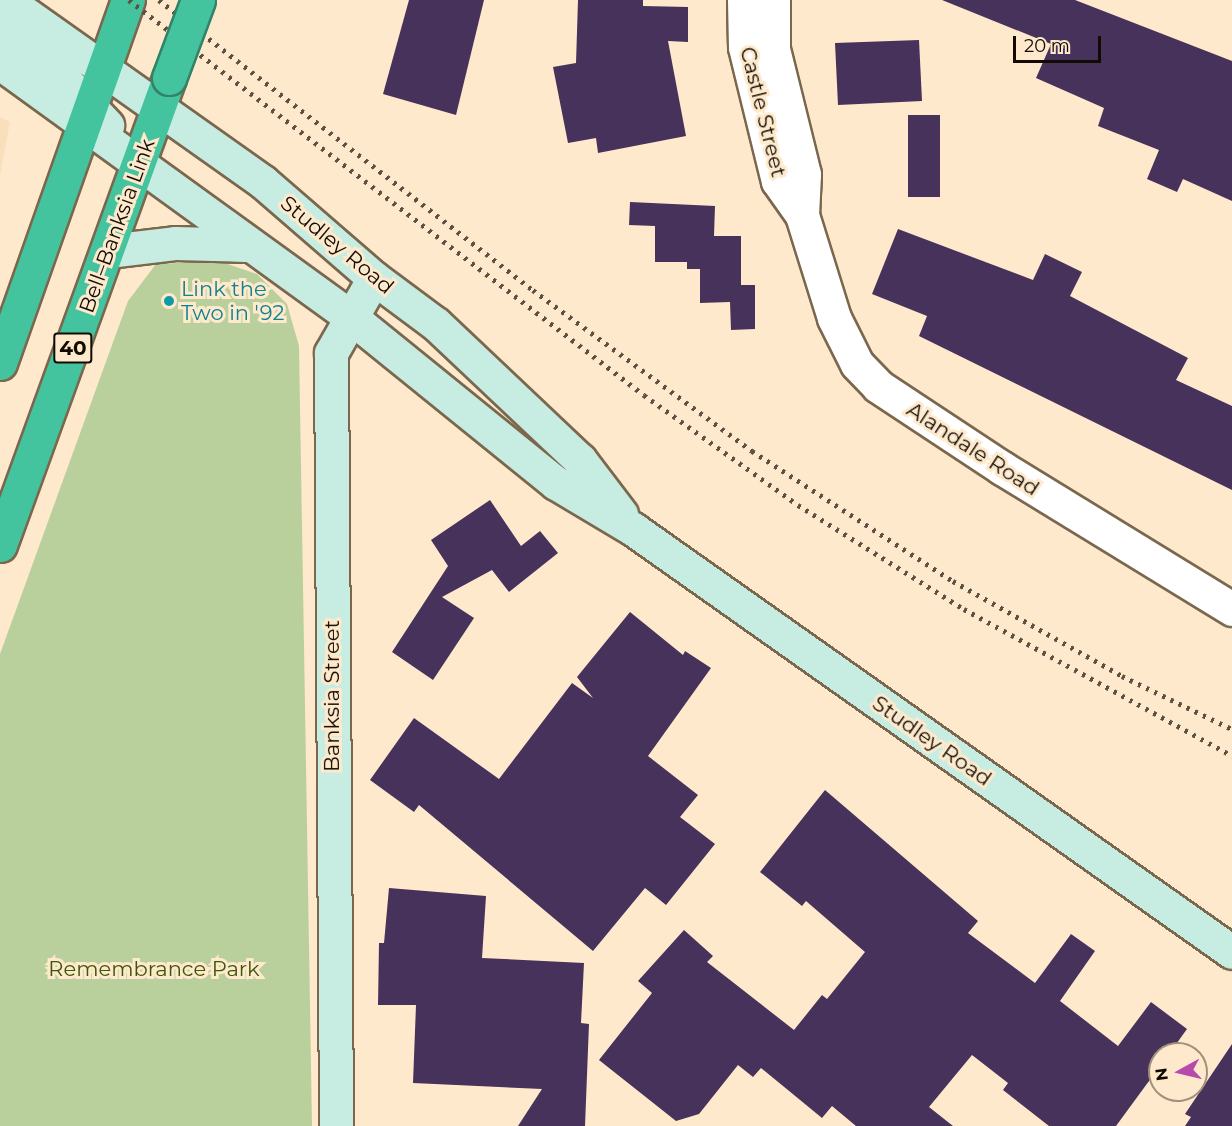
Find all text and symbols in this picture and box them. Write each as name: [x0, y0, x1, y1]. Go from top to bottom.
scale bar: [1016, 24, 1104, 62]
text: 20 m: [1024, 35, 1070, 57]
street label: Castle Street: [735, 44, 791, 180]
street label: Bell–Banksia Link: [74, 135, 160, 317]
street label: Studley Road: [275, 190, 399, 300]
place label: Link the Two in '92: [181, 276, 284, 326]
marker: Link the Two in '92: [162, 294, 176, 308]
road number: 40: [52, 331, 94, 365]
street label: Alandale Road: [902, 397, 1044, 501]
street label: Banksia Street: [319, 620, 345, 772]
street label: Studley Road: [868, 691, 996, 791]
park label: Remembrance Park: [48, 956, 260, 982]
north arrow: [1148, 1042, 1208, 1102]
text: N: [1151, 1067, 1172, 1082]

